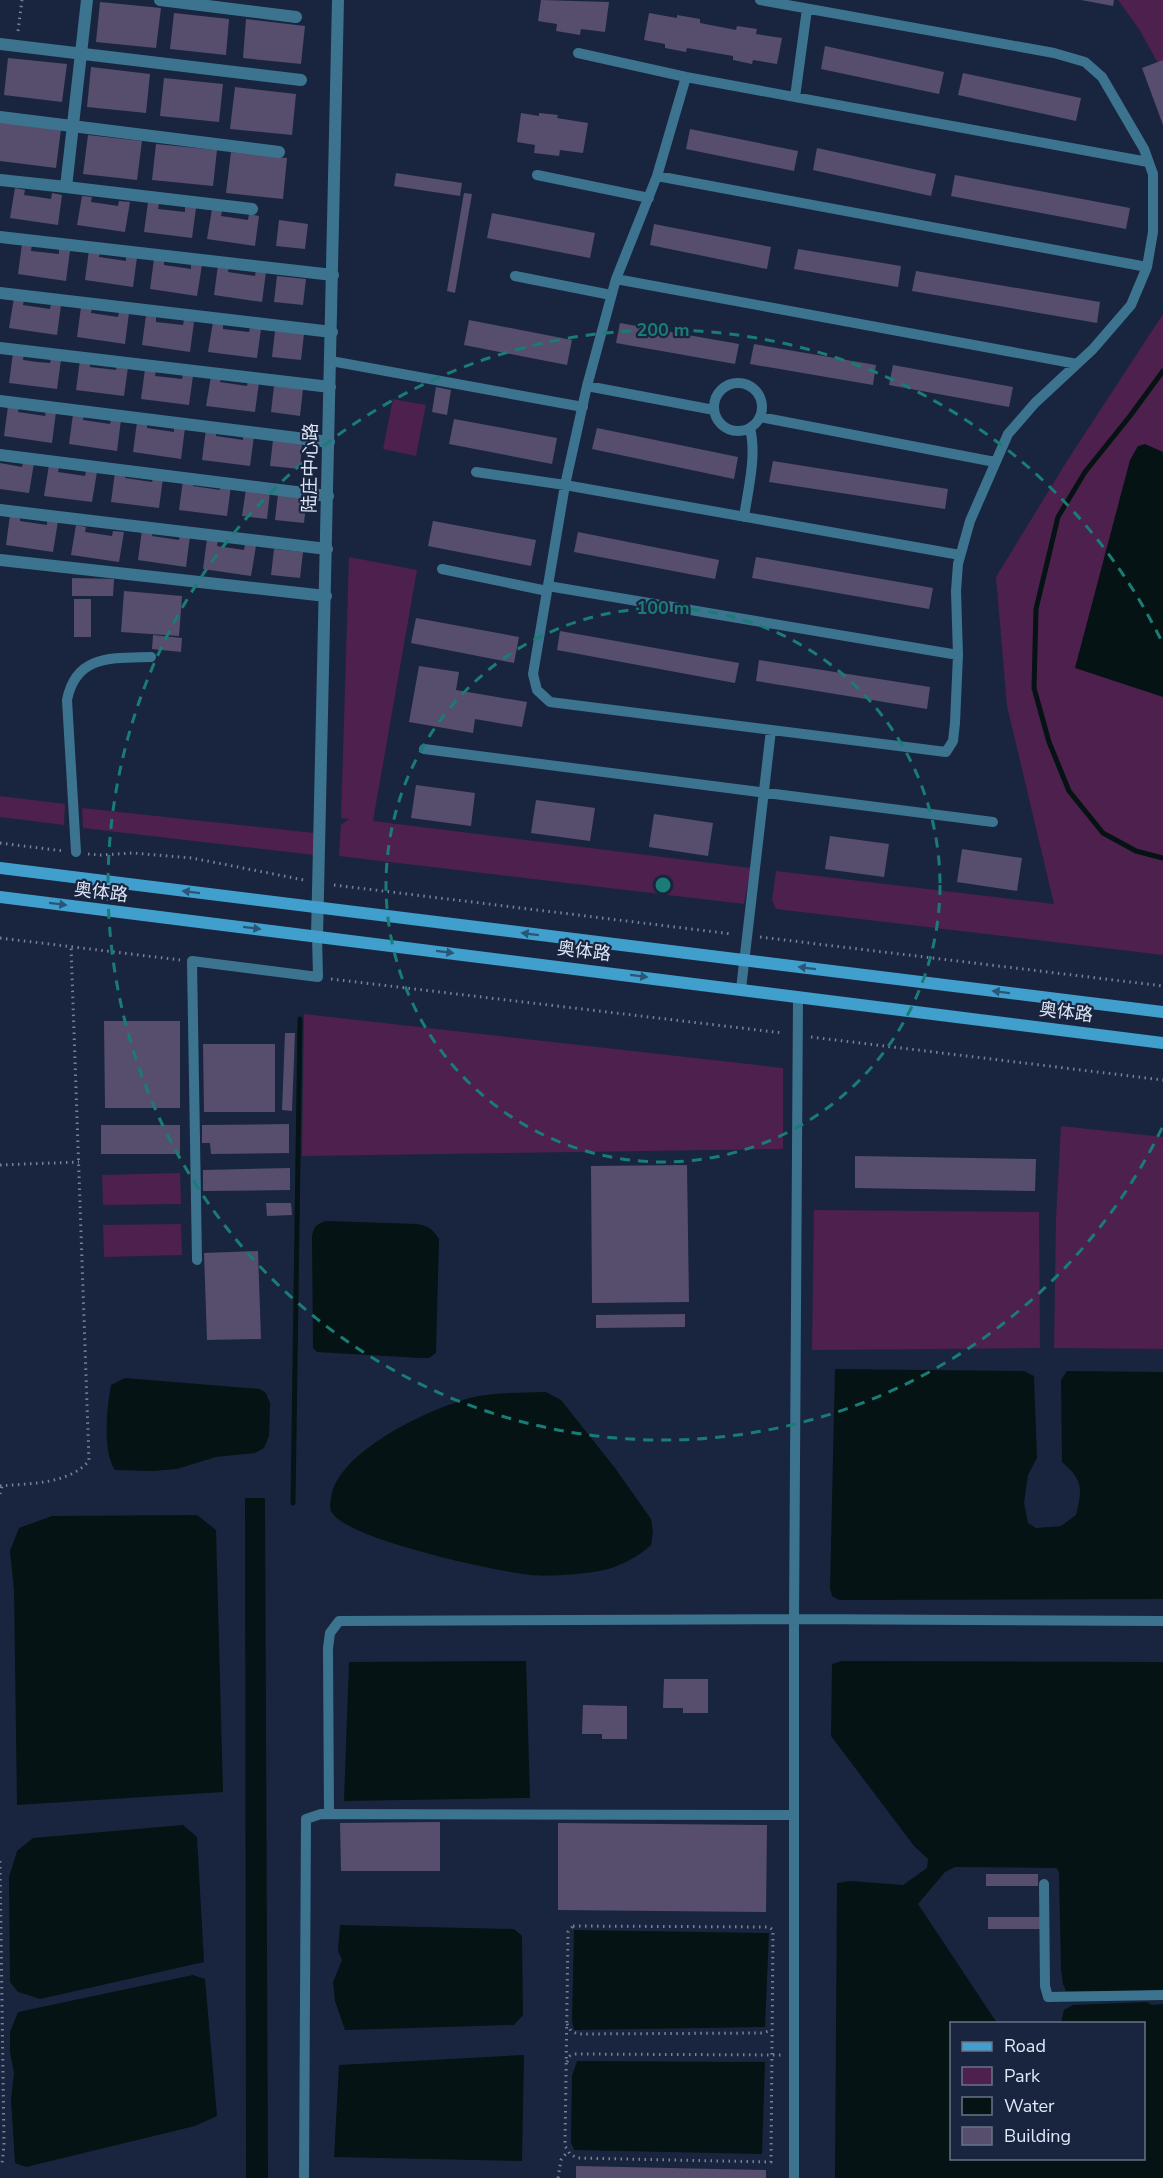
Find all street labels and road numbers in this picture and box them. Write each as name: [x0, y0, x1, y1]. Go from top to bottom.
street label: 陆庄中心路: [297, 423, 323, 513]
street label: 奥体路: [73, 877, 129, 907]
street label: 奥体路: [556, 936, 612, 966]
street label: 奥体路: [1038, 997, 1094, 1027]

